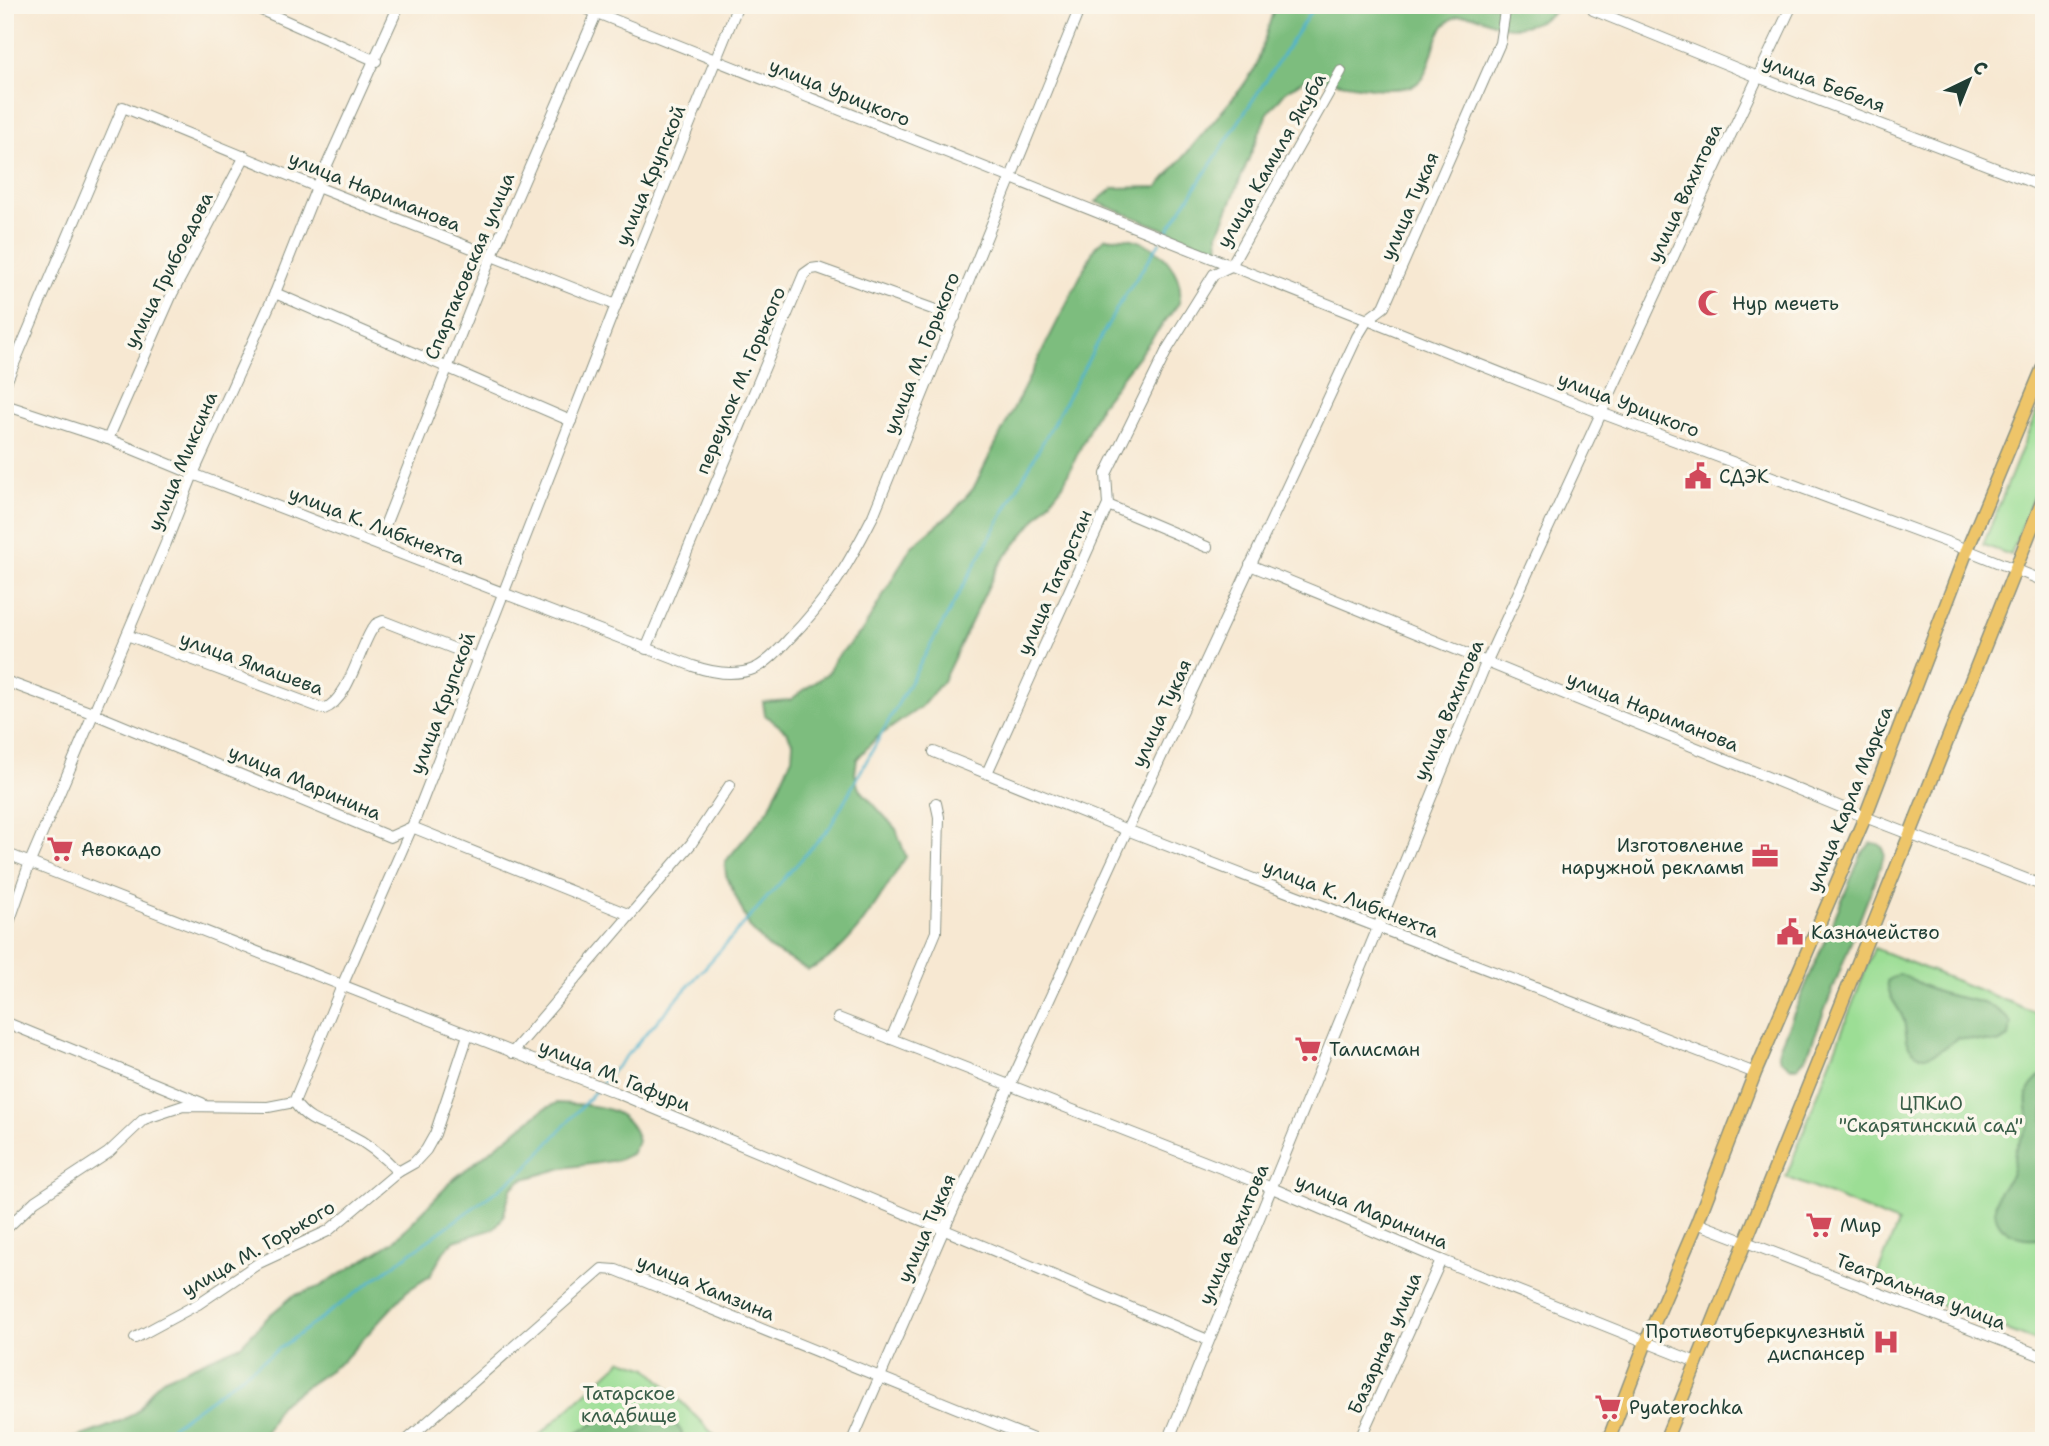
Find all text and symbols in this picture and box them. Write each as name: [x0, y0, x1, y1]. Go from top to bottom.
north arrow: [1934, 46, 2004, 116]
street label: улица Бебеля: [1759, 49, 1889, 118]
street label: улица Урицкого: [766, 53, 914, 132]
text: С: [1967, 55, 1993, 81]
street label: улица Камиля Якуба: [1211, 68, 1332, 252]
street label: улица Крупской: [610, 101, 691, 249]
street label: улица Вахитова: [1641, 119, 1728, 267]
street label: улица Нариманова: [285, 145, 465, 237]
street label: улица Тукая: [1374, 148, 1445, 265]
street label: Спартаковская улица: [419, 169, 520, 364]
street label: улица Грибоедова: [118, 188, 219, 353]
street label: улица М. Горького: [877, 268, 965, 438]
street label: переулок М. Горького: [690, 283, 791, 478]
mosque icon: Нур мечеть: [1696, 288, 1726, 318]
place label: Нур мечеть: [1732, 291, 1839, 316]
street label: улица Урицкого: [1554, 366, 1703, 443]
street label: улица Миксина: [142, 388, 223, 535]
public building icon: СДЭК: [1683, 461, 1713, 491]
place label: СДЭК: [1719, 464, 1769, 489]
street label: улица К. Либкнехта: [285, 480, 468, 571]
street label: улица Татарстан: [1011, 506, 1098, 659]
street label: улица Ямашева: [176, 626, 327, 701]
street label: улица Крупской: [404, 629, 481, 778]
street label: улица Вахитова: [1408, 636, 1489, 784]
street label: улица Тукая: [1125, 655, 1197, 771]
street label: улица Нариманова: [1563, 665, 1743, 757]
street label: улица Карла Маркса: [1801, 702, 1898, 896]
street label: улица Маринина: [225, 739, 385, 826]
place label: Изготовление наружной рекламы: [1561, 833, 1744, 880]
supermarket icon: Авокадо: [45, 834, 75, 864]
place label: Авокадо: [81, 837, 162, 862]
office icon: Изготовление наружной рекламы: [1750, 841, 1780, 871]
street label: улица К. Либкнехта: [1259, 853, 1442, 944]
public building icon: Казначейство: [1775, 917, 1805, 947]
place label: Казначейство: [1811, 920, 1940, 945]
street label: улица М. Гафури: [535, 1034, 694, 1117]
supermarket icon: Талисман: [1293, 1034, 1323, 1064]
place label: Талисман: [1329, 1037, 1420, 1062]
park label: ЦПКиО "Скарятинский сад": [1839, 1091, 2023, 1138]
street label: улица Вахитова: [1193, 1160, 1274, 1308]
street label: улица Маринина: [1292, 1168, 1452, 1255]
street label: улица Тукая: [891, 1170, 962, 1287]
street label: улица М. Горького: [177, 1194, 339, 1303]
supermarket icon: Мир: [1804, 1210, 1834, 1240]
place label: Мир: [1840, 1213, 1882, 1238]
street label: Театральная улица: [1832, 1247, 2010, 1336]
street label: улица Хамзина: [633, 1248, 779, 1327]
street label: Базарная улица: [1342, 1268, 1427, 1418]
place label: Противотуберкулезный диспансер: [1646, 1319, 1865, 1366]
hospital icon: Противотуберкулезный диспансер: [1871, 1327, 1901, 1357]
park label: Татарское кладбище: [581, 1381, 677, 1428]
supermarket icon: Pyaterochka: [1593, 1392, 1623, 1422]
place label: Pyaterochka: [1629, 1395, 1743, 1420]

